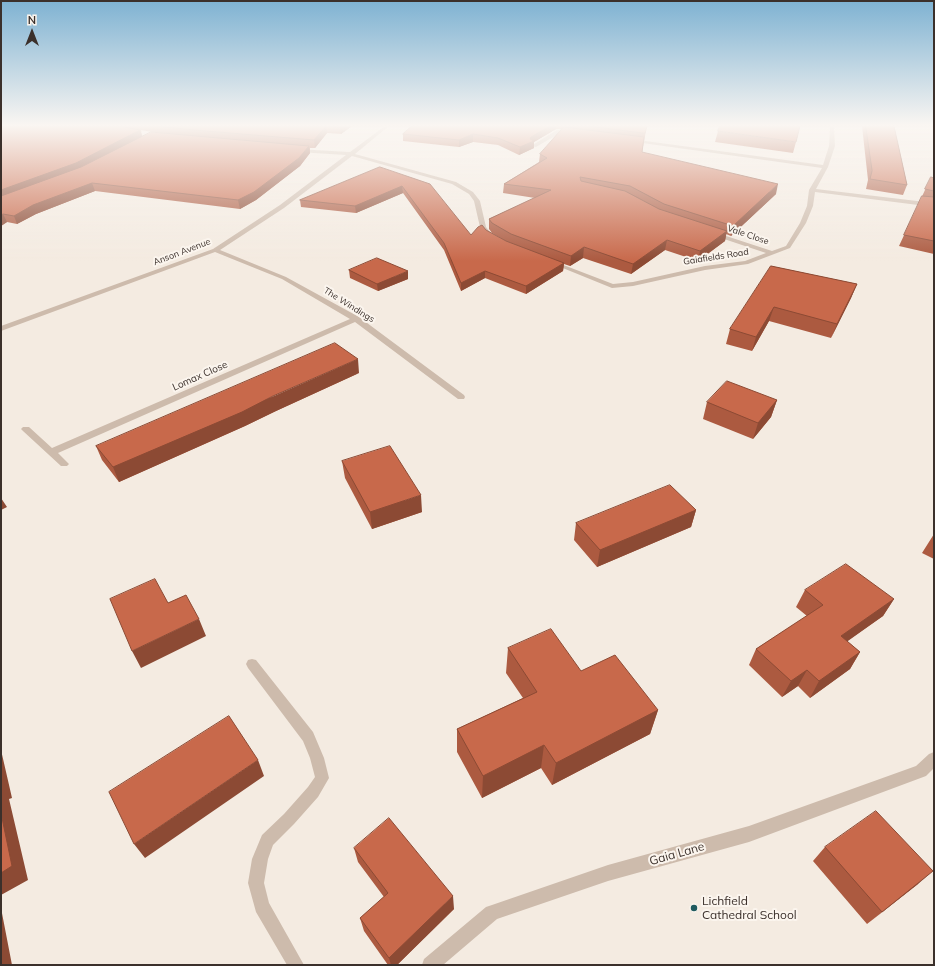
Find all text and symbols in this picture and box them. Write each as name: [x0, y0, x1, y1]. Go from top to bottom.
north arrow: [12, 12, 52, 52]
text: N: [28, 13, 36, 27]
street label: Vale Close: [726, 223, 770, 247]
street label: Anson Avenue: [152, 236, 212, 268]
street label: Gaiafields Road: [683, 247, 749, 267]
street label: The Windings: [322, 285, 376, 325]
street label: Lomax Close: [171, 358, 229, 394]
street label: Gaia Lane: [648, 839, 706, 869]
place label: Lichfield Cathedral School: [702, 894, 797, 922]
marker: Lichfield Cathedral School: [689, 903, 699, 913]

